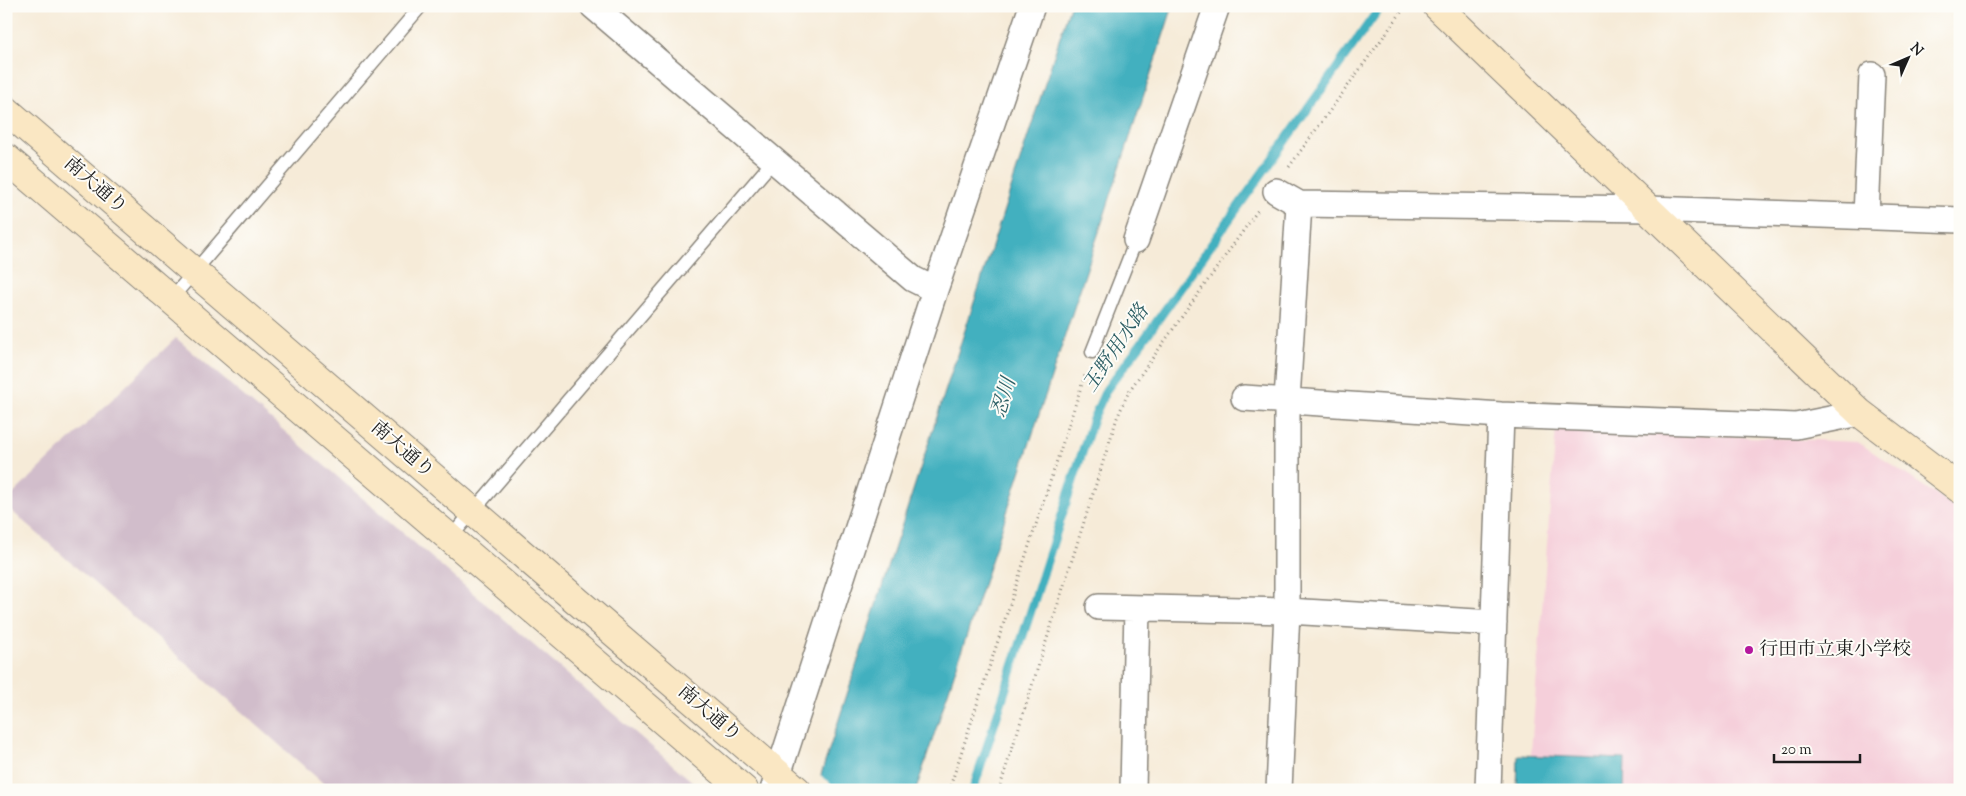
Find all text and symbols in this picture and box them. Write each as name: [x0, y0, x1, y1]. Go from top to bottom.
north arrow: [1884, 32, 1934, 82]
text: N: [1905, 39, 1927, 61]
street label: 南大通り: [57, 151, 133, 221]
water label: 玉野用水路: [1077, 298, 1158, 399]
water label: 忍川: [985, 373, 1025, 421]
street label: 南大通り: [364, 415, 440, 485]
place label: 行田市立東小学校: [1759, 637, 1911, 664]
marker: 行田市立東小学校: [1743, 644, 1755, 656]
street label: 南大通り: [671, 679, 747, 749]
scale bar: [1774, 731, 1860, 763]
text: 20 m: [1781, 740, 1812, 761]

